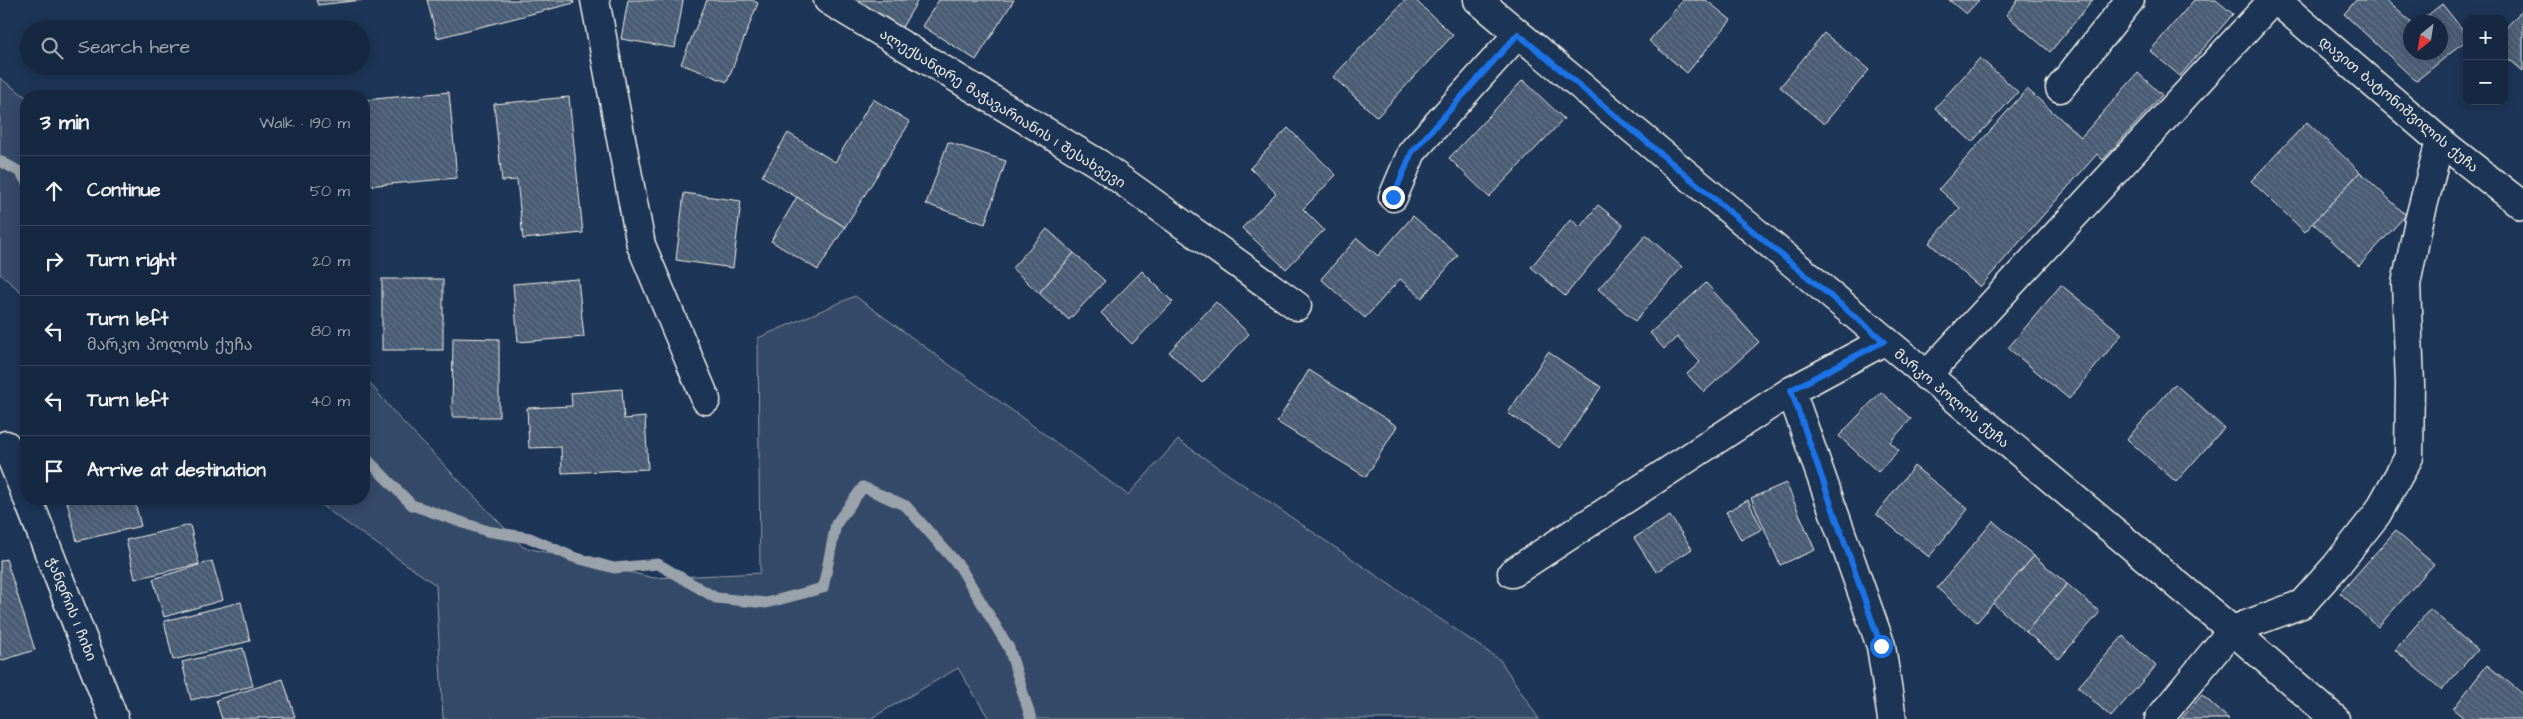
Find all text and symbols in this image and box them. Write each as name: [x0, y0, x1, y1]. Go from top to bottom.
north arrow: [2403, 15, 2448, 60]
map controls: [2463, 15, 2508, 105]
button: +: [2463, 15, 2508, 60]
search box: [20, 20, 370, 75]
street label: ალექსანდრე მაჭავარიანის I შესახვევი: [876, 24, 1129, 193]
street label: დავით ბატონიშვილის ქუჩა: [2314, 32, 2482, 178]
icon: search: [38, 34, 66, 62]
text: Search here: [78, 34, 190, 61]
button: −: [2463, 60, 2508, 105]
text: 3 min: [40, 108, 89, 137]
text: Walk · 190 m: [259, 112, 350, 134]
icon: ahead: [40, 177, 68, 205]
text: Continue: [87, 177, 161, 204]
text: 50 m: [310, 180, 350, 202]
route end: [1382, 186, 1405, 209]
icon: right: [40, 247, 68, 275]
text: Turn right: [87, 247, 176, 274]
text: 20 m: [312, 250, 350, 272]
text: Turn left: [87, 306, 168, 333]
icon: left: [40, 317, 68, 345]
text: 80 m: [311, 320, 350, 342]
text: მარკო პოლოს ქუჩა: [87, 334, 252, 356]
street label: მარკო პოლოს ქუჩა: [1889, 345, 2013, 453]
icon: left: [40, 387, 68, 415]
text: Turn left: [87, 387, 168, 414]
text: 40 m: [310, 390, 350, 412]
icon: arrive: [40, 457, 68, 485]
text: Arrive at destination: [87, 457, 266, 484]
street label: ჭანდრის I ჩიხი: [41, 554, 101, 664]
route start: [1870, 635, 1893, 658]

